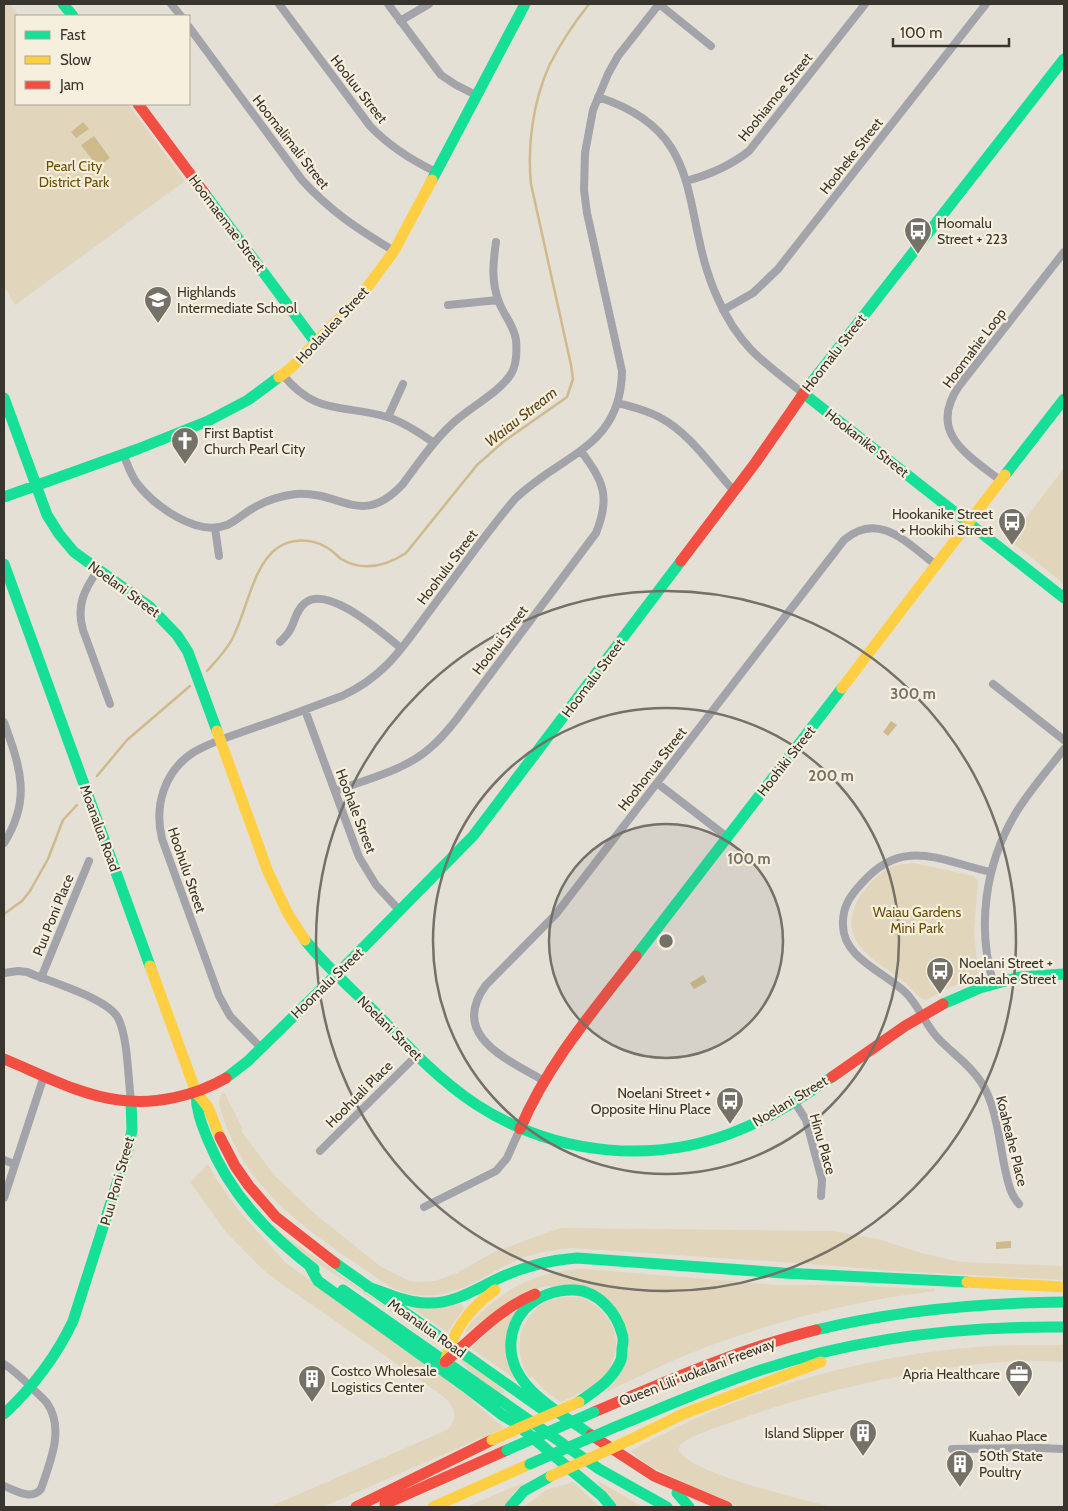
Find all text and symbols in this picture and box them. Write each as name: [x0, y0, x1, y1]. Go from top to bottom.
legend: [15, 15, 190, 105]
scale bar: [893, 15, 1009, 47]
text: 100 m: [900, 24, 942, 42]
text: Fast: [60, 26, 85, 44]
street label: Hoohiamoe Street: [734, 49, 816, 145]
text: Slow: [60, 51, 91, 69]
street label: Hooluu Street: [327, 51, 392, 127]
text: Jam: [59, 76, 84, 94]
street label: Hoomalimali Street: [249, 91, 334, 193]
street label: Hooheke Street: [816, 114, 887, 198]
park label: Pearl City District Park: [39, 157, 110, 191]
street label: Hoomaemae Street: [185, 171, 269, 275]
place label: Hoomalu Street + 223: [937, 214, 1008, 248]
bus stop icon: Hoomalu Street + 223: [903, 216, 933, 255]
place label: Highlands Intermediate School: [177, 283, 298, 317]
street label: Hoolaulea Street: [292, 283, 372, 367]
school or university icon: Highlands Intermediate School: [143, 285, 173, 324]
street label: Hoomahie Loop: [938, 304, 1010, 391]
street label: Hoomalu Street: [798, 310, 870, 396]
water label: Waiau Stream: [481, 383, 561, 451]
street label: Hookanike Street: [822, 405, 913, 481]
place label: First Baptist Church Pearl City: [204, 424, 305, 458]
church icon: First Baptist Church Pearl City: [170, 426, 200, 465]
place label: Hookanike Street + Hookihi Street: [892, 505, 993, 539]
bus stop icon: Hookanike Street + Hookihi Street: [997, 507, 1027, 546]
street label: Hoohulu Street: [413, 526, 481, 608]
street label: Noelani Street: [85, 557, 164, 621]
street label: Hoohui Street: [468, 602, 532, 678]
street label: Hoomalu Street: [558, 635, 629, 721]
text: 300 m: [890, 685, 936, 703]
street label: Hoohiki Street: [753, 722, 819, 800]
street label: Hoohonua Street: [614, 723, 690, 814]
street label: Hoohale Street: [332, 766, 380, 856]
text: 200 m: [808, 767, 854, 785]
street label: Moanalua Road: [76, 782, 124, 874]
street label: Hoohulu Street: [164, 825, 210, 916]
text: 100 m: [727, 850, 771, 868]
street label: Puu Poni Place: [28, 871, 78, 959]
park label: Waiau Gardens Mini Park: [873, 903, 961, 937]
centre of rings: [657, 932, 675, 950]
street label: Hoomalu Street: [287, 944, 367, 1022]
place label: Noelani Street + Koaheahe Street: [959, 954, 1057, 988]
bus stop icon: Noelani Street + Koaheahe Street: [925, 956, 955, 995]
street label: Noelani Street: [354, 992, 426, 1064]
street label: Hoohuali Place: [322, 1057, 396, 1131]
street label: Noelani Street: [749, 1071, 831, 1130]
place label: Noelani Street + Opposite Hinu Place: [591, 1084, 711, 1118]
bus stop icon: Noelani Street + Opposite Hinu Place: [715, 1086, 745, 1125]
street label: Koaheahe Place: [992, 1094, 1032, 1188]
street label: Hinu Place: [806, 1112, 840, 1176]
street label: Puu Poni Street: [96, 1134, 138, 1227]
street label: Moanalua Road: [385, 1295, 469, 1361]
street label: Queen Liliʻuokalani Freeway: [616, 1334, 778, 1410]
office icon: Apria Healthcare: [1004, 1359, 1034, 1398]
place label: Costco Wholesale Logistics Center: [331, 1362, 437, 1396]
building icon: Costco Wholesale Logistics Center: [297, 1364, 327, 1403]
place label: Apria Healthcare: [903, 1365, 1000, 1383]
building icon: Island Slipper: [848, 1418, 878, 1457]
place label: Island Slipper: [764, 1424, 845, 1442]
street label: Kuahao Place: [969, 1427, 1047, 1445]
place label: 50th State Poultry: [979, 1447, 1043, 1481]
building icon: 50th State Poultry: [945, 1449, 975, 1488]

